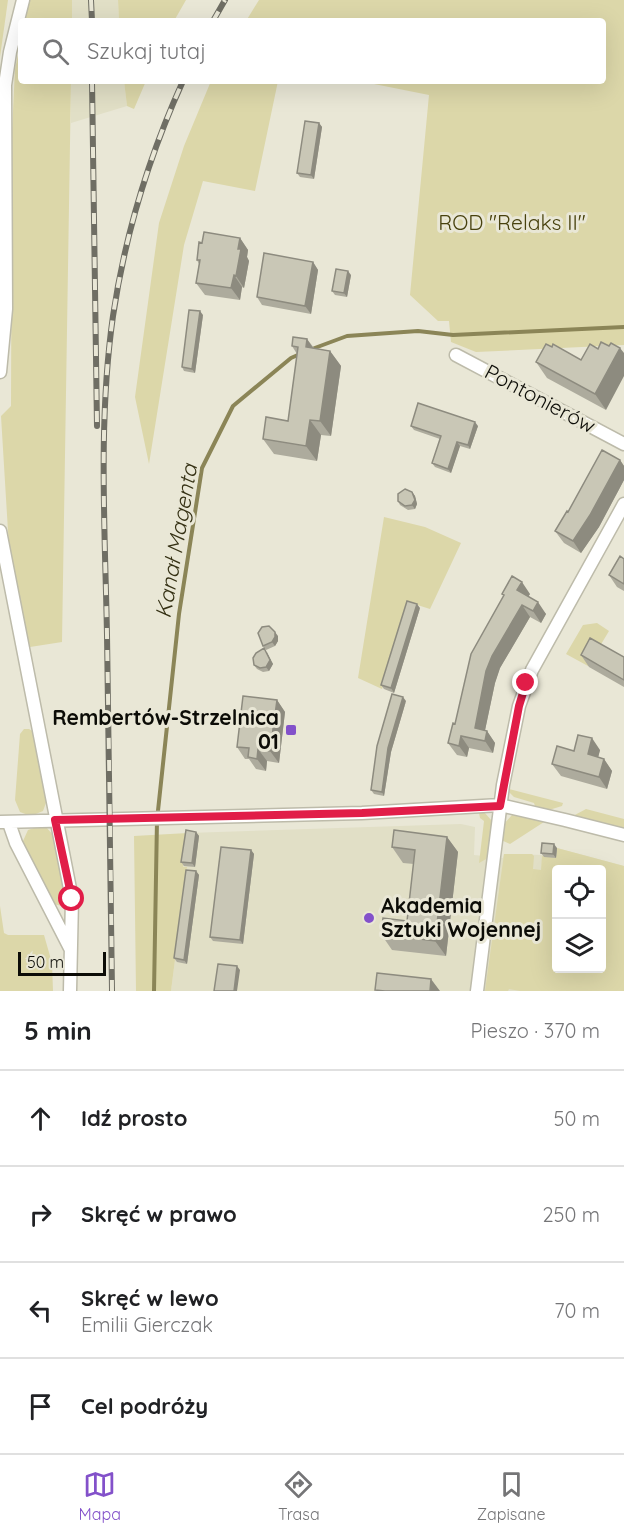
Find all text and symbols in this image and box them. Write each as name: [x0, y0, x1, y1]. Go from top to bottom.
search box: [18, 18, 606, 84]
icon: search: [39, 35, 72, 68]
text: Szukaj tutaj: [87, 37, 206, 65]
park label: ROD "Relaks II": [438, 209, 586, 235]
street label: Pontonierów: [481, 358, 601, 438]
water label: Kanał Magenta: [149, 460, 204, 620]
route end: [512, 669, 538, 695]
place label: Rembertów-Strzelnica 01: [52, 704, 279, 754]
marker: Rembertów-Strzelnica 01: [284, 723, 298, 737]
map controls: [552, 865, 606, 973]
button: locate: [552, 865, 606, 919]
route start: [58, 885, 84, 911]
place label: Akademia Sztuki Wojennej: [381, 892, 541, 942]
marker: Akademia Sztuki Wojennej: [362, 911, 376, 925]
button: layers: [552, 919, 606, 973]
scale bar: [18, 949, 106, 977]
text: 50 m: [27, 952, 64, 972]
text: 5 min: [24, 1014, 92, 1047]
text: Pieszo · 370 m: [471, 1018, 600, 1043]
icon: ahead: [24, 1102, 57, 1135]
text: Idź prosto: [81, 1104, 188, 1132]
text: 50 m: [554, 1106, 600, 1131]
icon: right: [24, 1198, 57, 1231]
text: Skręć w prawo: [81, 1200, 237, 1228]
text: 250 m: [542, 1202, 600, 1227]
text: Skręć w lewo: [81, 1284, 219, 1312]
icon: left: [24, 1294, 57, 1327]
text: 70 m: [554, 1298, 600, 1323]
text: Emilii Gierczak: [81, 1312, 213, 1337]
icon: arrive: [24, 1390, 57, 1423]
text: Cel podróży: [81, 1392, 208, 1420]
tab: Mapa: [79, 1468, 121, 1524]
tab: Trasa: [278, 1468, 320, 1524]
tab: Zapisane: [477, 1468, 545, 1524]

